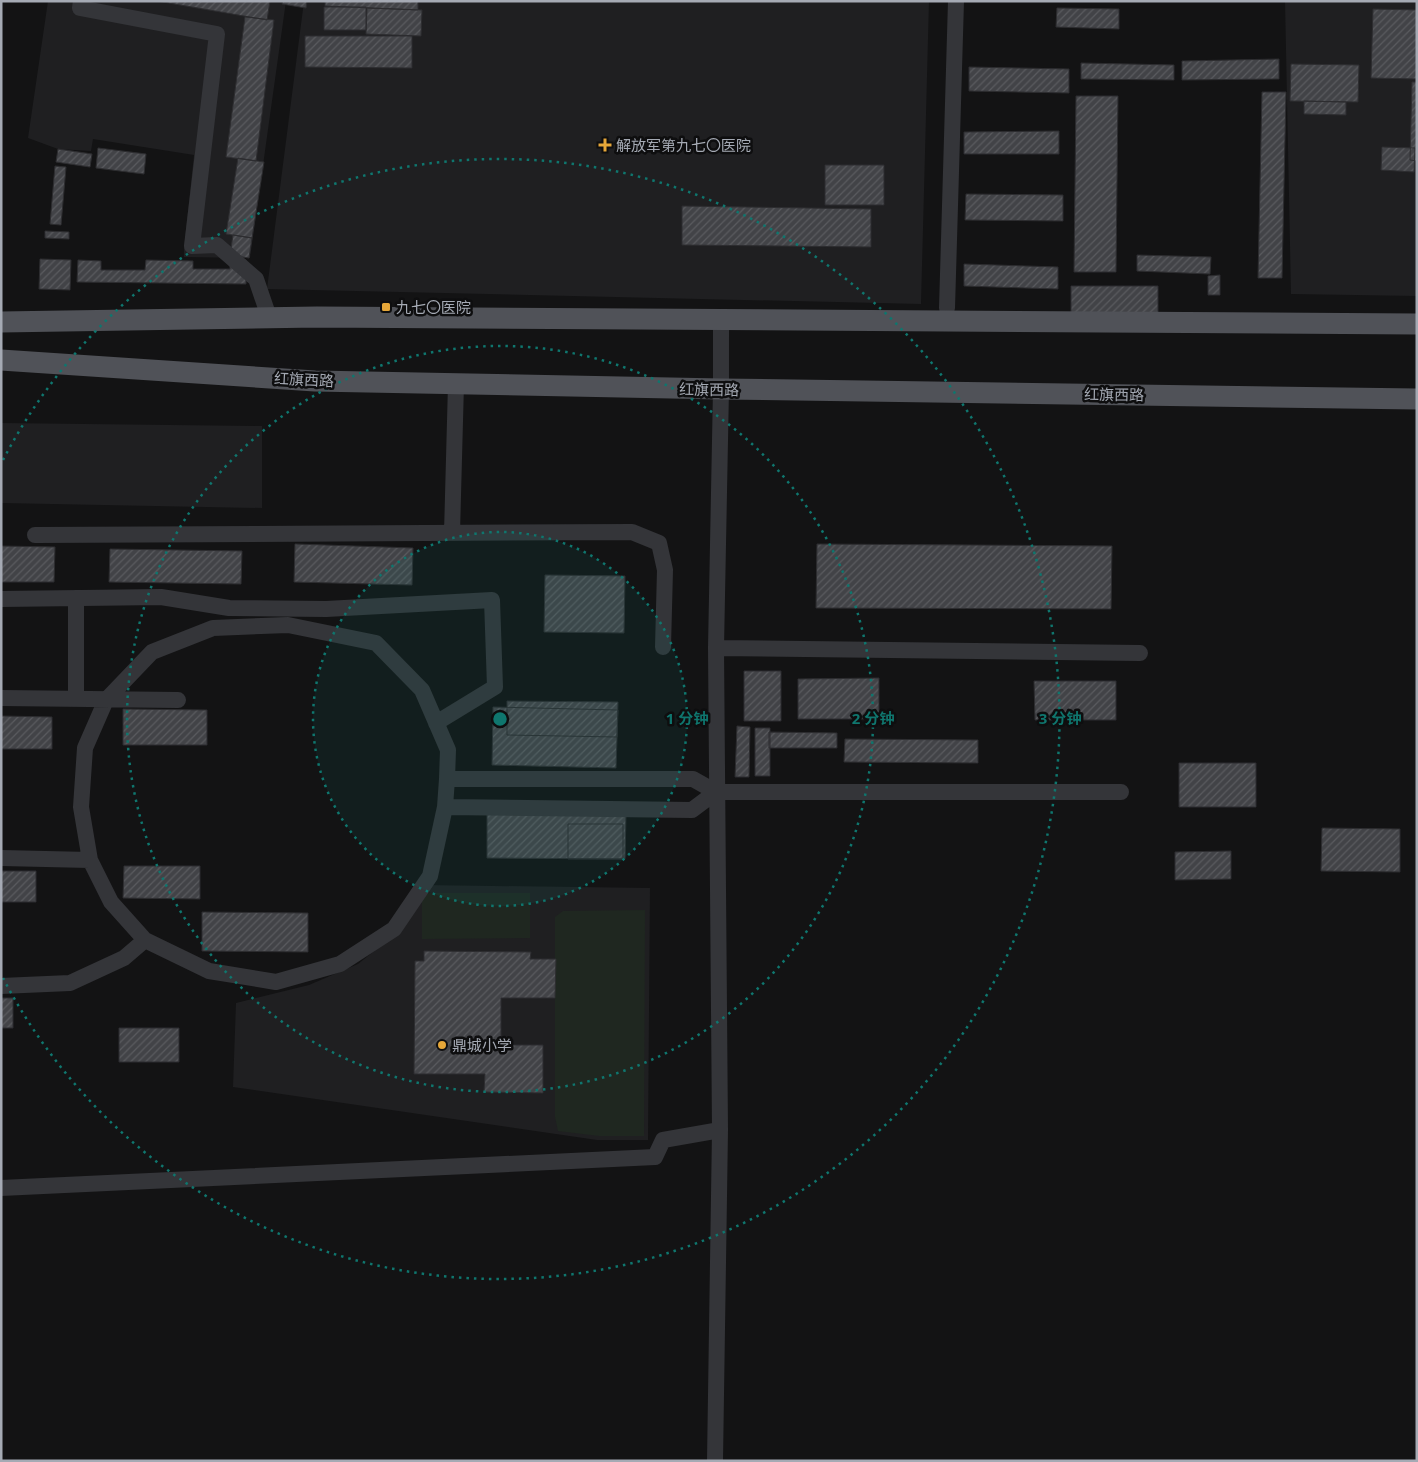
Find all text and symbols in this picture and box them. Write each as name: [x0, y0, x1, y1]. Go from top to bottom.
place label: 解放军第九七〇医院: [616, 135, 751, 155]
marker: 解放军第九七〇医院: [598, 138, 612, 152]
place label: 九七〇医院: [396, 297, 471, 317]
marker: 九七〇医院: [380, 301, 392, 313]
street label: 红旗西路: [274, 367, 334, 391]
street label: 红旗西路: [679, 378, 739, 400]
street label: 红旗西路: [1084, 383, 1144, 405]
text: 1 分钟: [666, 708, 708, 728]
text: 2 分钟: [852, 708, 894, 728]
text: 3 分钟: [1039, 708, 1081, 728]
centre of rings: [491, 710, 509, 728]
place label: 鼎城小学: [452, 1035, 512, 1055]
marker: 鼎城小学: [436, 1039, 448, 1051]

